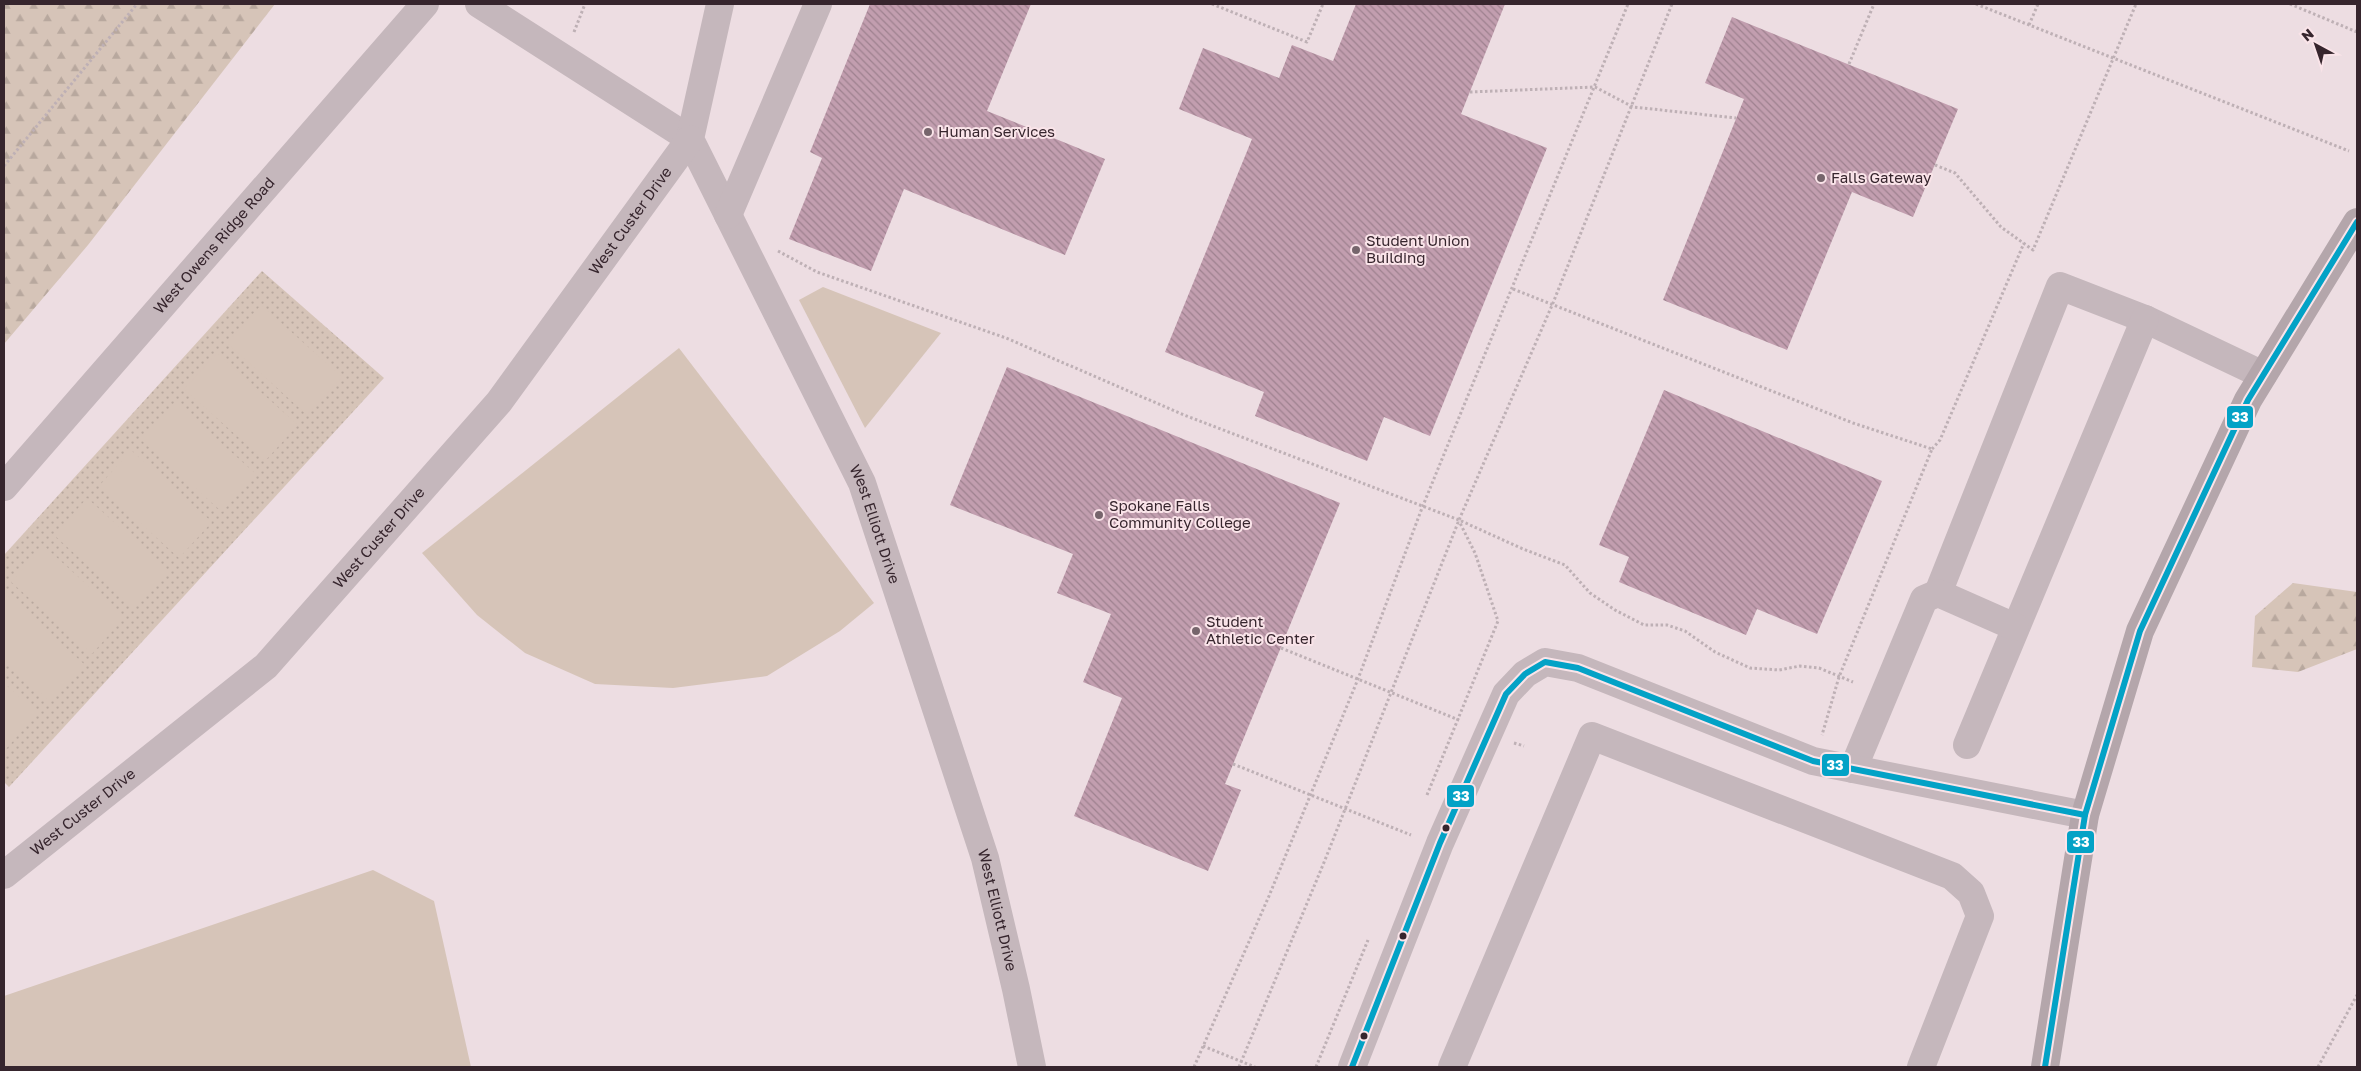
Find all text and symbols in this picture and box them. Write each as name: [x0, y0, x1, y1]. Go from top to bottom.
north arrow: [2291, 20, 2341, 70]
text: N: [2298, 25, 2317, 45]
place label: Human Services: [938, 122, 1055, 140]
marker: Human Services: [922, 126, 934, 138]
street label: West Custer Drive: [584, 163, 675, 278]
place label: Falls Gateway: [1831, 168, 1932, 186]
marker: Falls Gateway: [1815, 172, 1827, 184]
street label: West Owens Ridge Road: [149, 173, 278, 317]
place label: Student Union Building: [1366, 231, 1470, 266]
marker: Student Union Building: [1350, 244, 1362, 256]
line badge: 33: [2226, 405, 2254, 429]
text: 33: [2231, 408, 2249, 425]
street label: West Elliott Drive: [846, 461, 904, 586]
street label: West Custer Drive: [329, 483, 428, 592]
place label: Spokane Falls Community College: [1109, 496, 1251, 531]
marker: Spokane Falls Community College: [1093, 509, 1105, 521]
place label: Student Athletic Center: [1206, 612, 1315, 647]
marker: Student Athletic Center: [1190, 625, 1202, 637]
line badge: 33: [1821, 753, 1850, 777]
text: 33: [1826, 756, 1844, 773]
street label: West Custer Drive: [26, 764, 139, 859]
line badge: 33: [1446, 784, 1475, 808]
text: 33: [1452, 787, 1470, 804]
unlabelled marker: [1441, 823, 1451, 833]
line badge: 33: [2066, 830, 2095, 854]
text: 33: [2072, 833, 2090, 850]
street label: West Elliott Drive: [975, 846, 1021, 973]
unlabelled marker: [1398, 931, 1408, 941]
unlabelled marker: [1359, 1031, 1369, 1041]

